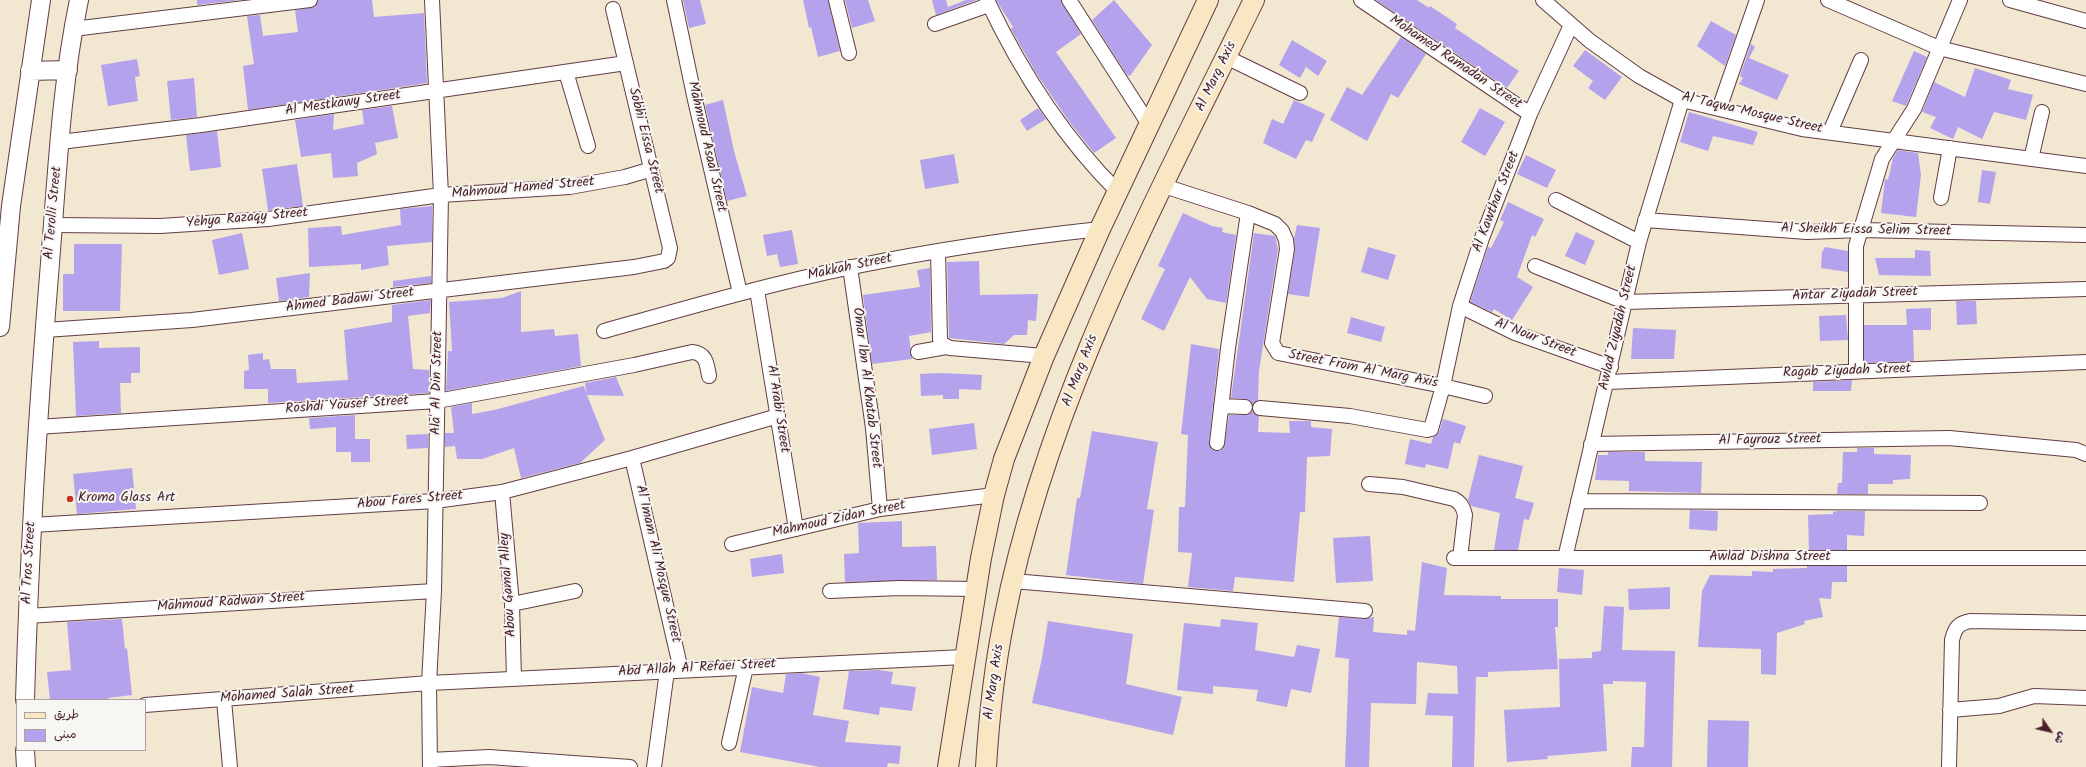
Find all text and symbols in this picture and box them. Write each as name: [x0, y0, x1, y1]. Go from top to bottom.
street label: Mohamed Ramadan Street: [1386, 12, 1524, 114]
street label: Al Marg Axis: [1193, 39, 1241, 115]
street label: Mahmoud Asaal Street: [683, 80, 729, 214]
street label: Sobhi Eissa Street: [624, 86, 666, 196]
street label: Al Mestkawy Street: [284, 88, 402, 120]
street label: Al Taqwa Mosque Street: [1680, 90, 1824, 138]
street label: Al Kawthar Street: [1470, 149, 1524, 255]
street label: Al Terolli Street: [42, 166, 66, 260]
street label: Mahmoud Hamed Street: [451, 174, 595, 204]
street label: Yehya Razaqy Street: [185, 205, 309, 233]
street label: Al Sheikh Eissa Selim Street: [1781, 221, 1951, 241]
street label: Makkah Street: [806, 251, 894, 285]
street label: Awlad Ziyadah Street: [1596, 264, 1642, 392]
street label: Antar Ziyadah Street: [1792, 284, 1918, 306]
street label: Ahmed Badawi Street: [285, 285, 415, 317]
street label: Omar Ibn Al Khatab Street: [848, 307, 884, 469]
street label: Al Nour Street: [1492, 316, 1578, 362]
street label: Ala' Al Din Street: [429, 331, 447, 435]
street label: Al Marg Axis: [1060, 333, 1102, 409]
street label: Street From Al Marg Axis: [1287, 347, 1439, 393]
street label: Ragab Ziyadah Street: [1783, 361, 1911, 383]
street label: Al Arabi Street: [762, 364, 792, 454]
street label: Roshdi Yousef Street: [285, 393, 409, 419]
street label: Al Fayrouz Street: [1718, 432, 1822, 450]
street label: Al Imam Ali Mosque Street: [631, 483, 683, 645]
street label: Abou Fares Street: [356, 488, 464, 514]
place label: Kroma Glass Art: [78, 491, 175, 507]
marker: Kroma Glass Art: [65, 494, 75, 504]
street label: Mahmoud Zidan Street: [771, 498, 907, 542]
street label: Al Tros Street: [19, 521, 41, 605]
street label: Abou Gamal Alley: [497, 532, 521, 638]
street label: Awlad Dishna Street: [1709, 550, 1831, 566]
street label: Mahmoud Radwan Street: [156, 589, 306, 617]
street label: Al Marg Axis: [981, 643, 1009, 721]
street label: Abd Allah Al Refaei Street: [618, 656, 776, 682]
street label: Mohamed Salah Street: [220, 682, 354, 708]
legend: [16, 699, 146, 751]
text: طريق: [54, 705, 79, 724]
north arrow: [2030, 711, 2070, 751]
text: مبنى: [54, 725, 77, 744]
text: ش: [2049, 728, 2071, 748]

